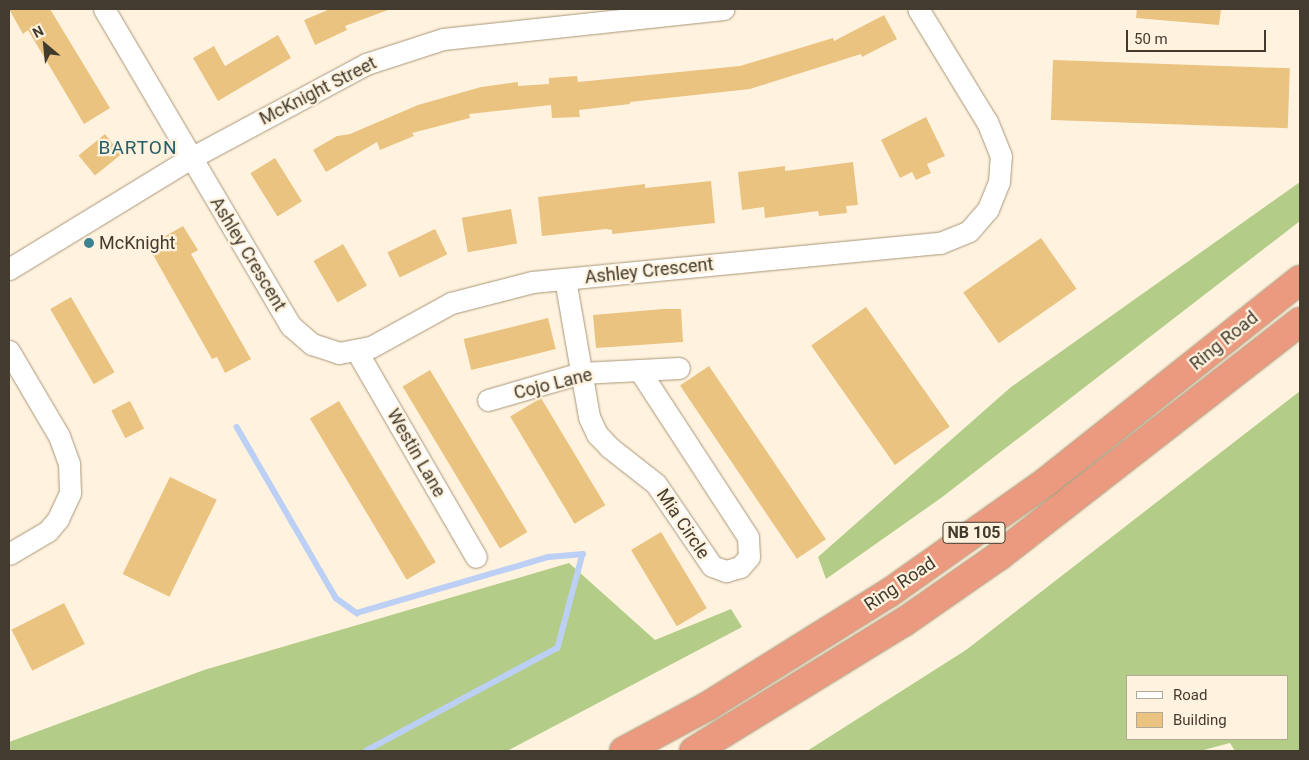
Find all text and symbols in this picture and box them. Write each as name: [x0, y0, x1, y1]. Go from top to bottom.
north arrow: [20, 20, 70, 70]
scale bar: [1129, 20, 1269, 52]
text: N: [30, 22, 46, 41]
text: 50 m: [1134, 30, 1168, 48]
street label: McKnight Street: [256, 52, 380, 130]
district label: BARTON: [98, 137, 178, 159]
street label: Ashley Crescent: [206, 193, 290, 315]
place label: McKnight: [99, 232, 175, 254]
marker: McKnight: [83, 237, 95, 249]
street label: Ashley Crescent: [584, 254, 714, 288]
street label: Ring Road: [1186, 307, 1262, 375]
street label: Cojo Lane: [512, 364, 594, 404]
street label: Westin Lane: [382, 405, 450, 501]
street label: Mia Circle: [652, 485, 714, 563]
road number: NB 105: [942, 520, 1006, 546]
street label: Ring Road: [860, 552, 940, 616]
legend: [1126, 675, 1289, 740]
text: Road: [1173, 686, 1207, 704]
text: Building: [1173, 711, 1227, 729]

